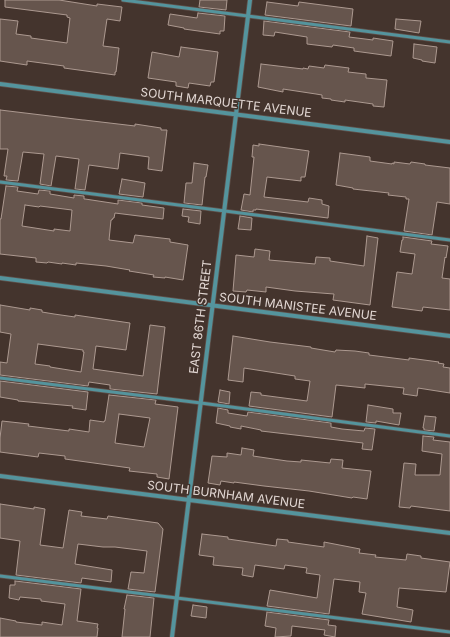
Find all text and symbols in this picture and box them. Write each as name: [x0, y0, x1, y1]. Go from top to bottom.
street label: SOUTH MARQUETTE AVENUE: [140, 85, 312, 121]
street label: EAST 86TH STREET: [187, 259, 215, 375]
street label: SOUTH MANISTEE AVENUE: [218, 290, 378, 324]
street label: SOUTH BURNHAM AVENUE: [146, 478, 306, 512]

